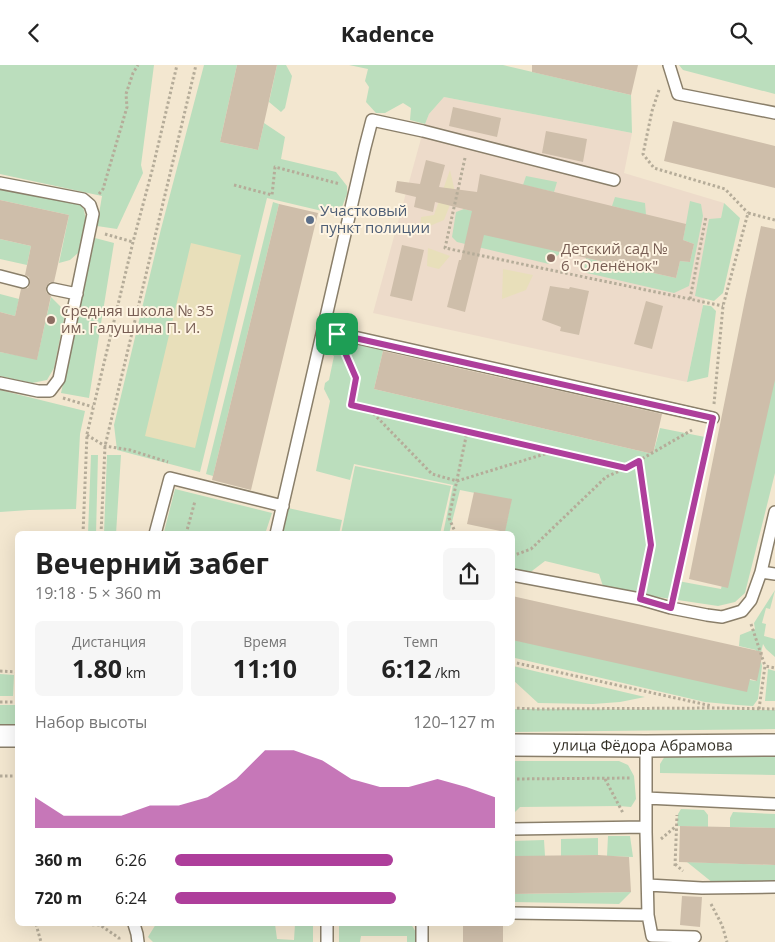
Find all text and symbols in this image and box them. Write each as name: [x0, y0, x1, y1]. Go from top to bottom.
text: Kadence: [341, 18, 434, 48]
icon: back: [20, 19, 48, 47]
icon: search: [727, 19, 755, 47]
place label: Участковый пункт полиции: [320, 200, 430, 237]
marker: Участковый пункт полиции: [304, 214, 316, 226]
place label: Детский сад № 6 "Оленёнок": [561, 238, 668, 275]
marker: Детский сад № 6 "Оленёнок": [545, 252, 557, 264]
place label: Средняя школа № 35 им. Галушина П. И.: [61, 300, 214, 337]
pin: [316, 313, 358, 355]
marker: Средняя школа № 35 им. Галушина П. И.: [45, 314, 57, 326]
icon: arrive: [323, 320, 351, 348]
text: Вечерний забег: [35, 544, 269, 582]
button: share: [443, 548, 495, 600]
text: 19:18 · 5 × 360 m: [35, 582, 161, 604]
text: Дистанция: [72, 632, 146, 651]
text: Время: [243, 632, 287, 651]
text: Темп: [404, 632, 438, 651]
text: 1.80: [72, 651, 122, 685]
text: 11:10: [233, 651, 297, 685]
text: 6:12: [381, 651, 431, 685]
text: km: [122, 663, 146, 682]
text: /km: [431, 663, 461, 682]
text: Набор высоты: [35, 711, 147, 733]
text: 120–127 m: [413, 711, 495, 733]
street label: улица Фёдора Абрамова: [553, 734, 733, 755]
text: 360 m: [35, 849, 82, 871]
text: 6:26: [115, 849, 147, 871]
text: 720 m: [35, 887, 82, 909]
text: 6:24: [115, 887, 147, 909]

